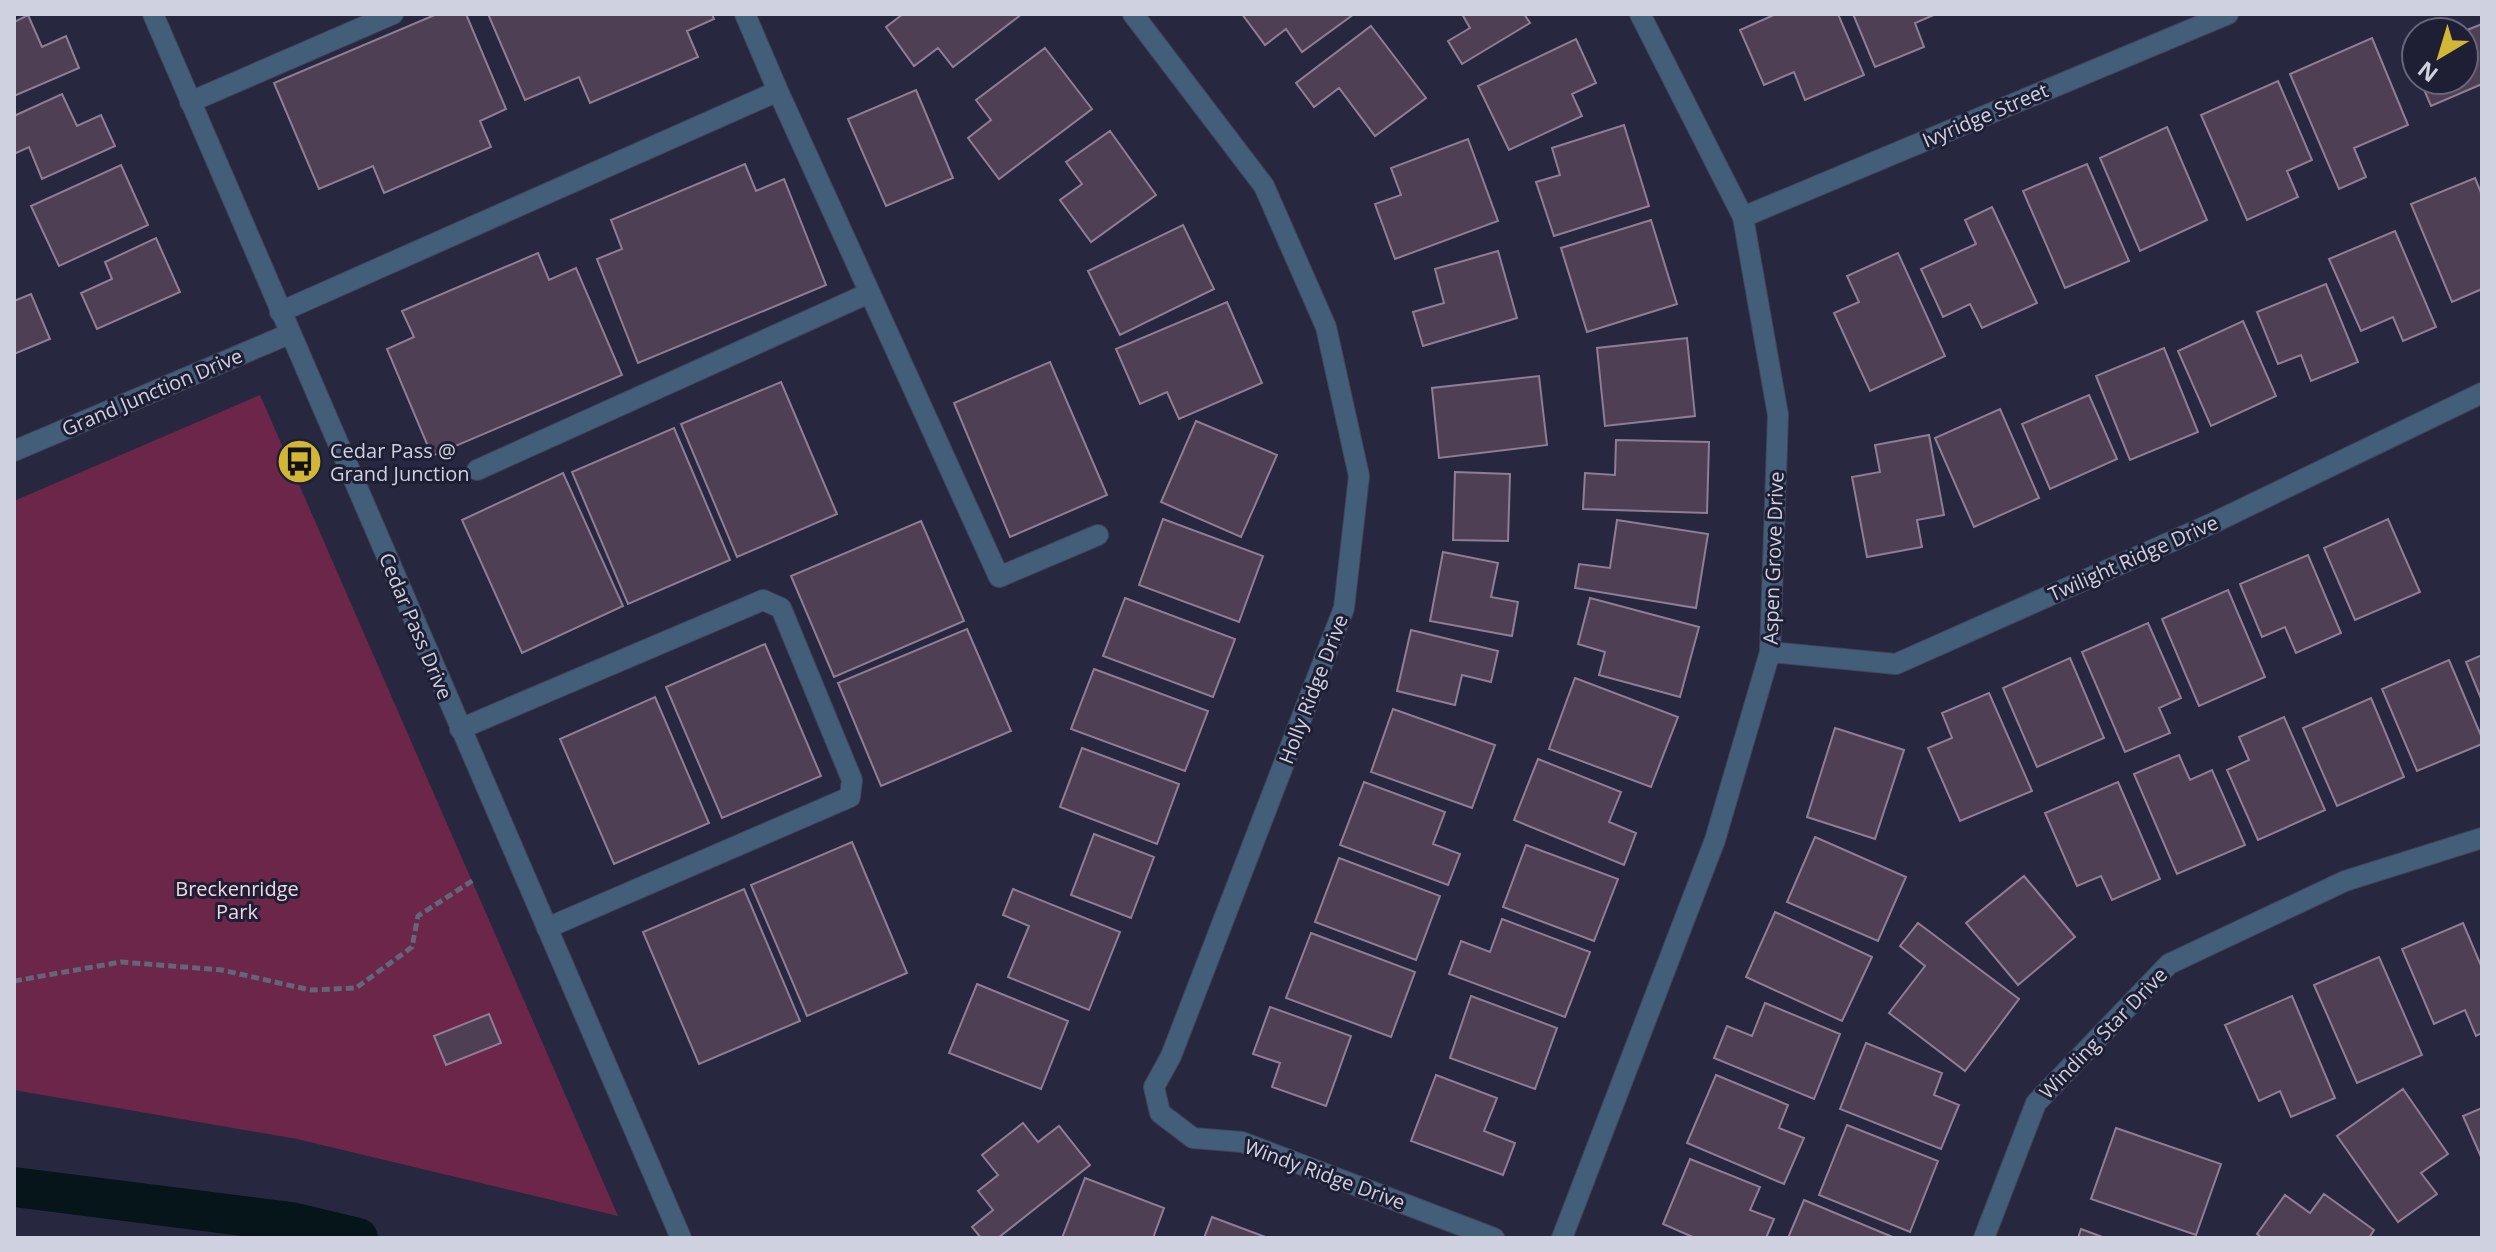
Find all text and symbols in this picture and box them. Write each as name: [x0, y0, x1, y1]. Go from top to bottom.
north arrow: [2400, 16, 2480, 96]
text: N: [2411, 55, 2443, 90]
street label: Ivyridge Street: [1918, 76, 2052, 154]
street label: Grand Junction Drive: [58, 342, 246, 442]
place label: Cedar Pass @ Grand Junction: [330, 437, 469, 487]
bus stop icon: Cedar Pass @ Grand Junction: [275, 438, 323, 486]
street label: Aspen Grove Drive: [1756, 471, 1790, 645]
street label: Twilight Ridge Drive: [2044, 508, 2222, 608]
street label: Cedar Pass Drive: [373, 549, 459, 703]
street label: Holly Ridge Drive: [1272, 610, 1354, 768]
park label: Breckenridge Park: [175, 875, 299, 925]
street label: Winding Star Drive: [2033, 961, 2173, 1105]
street label: Windy Ridge Drive: [1241, 1132, 1409, 1216]

